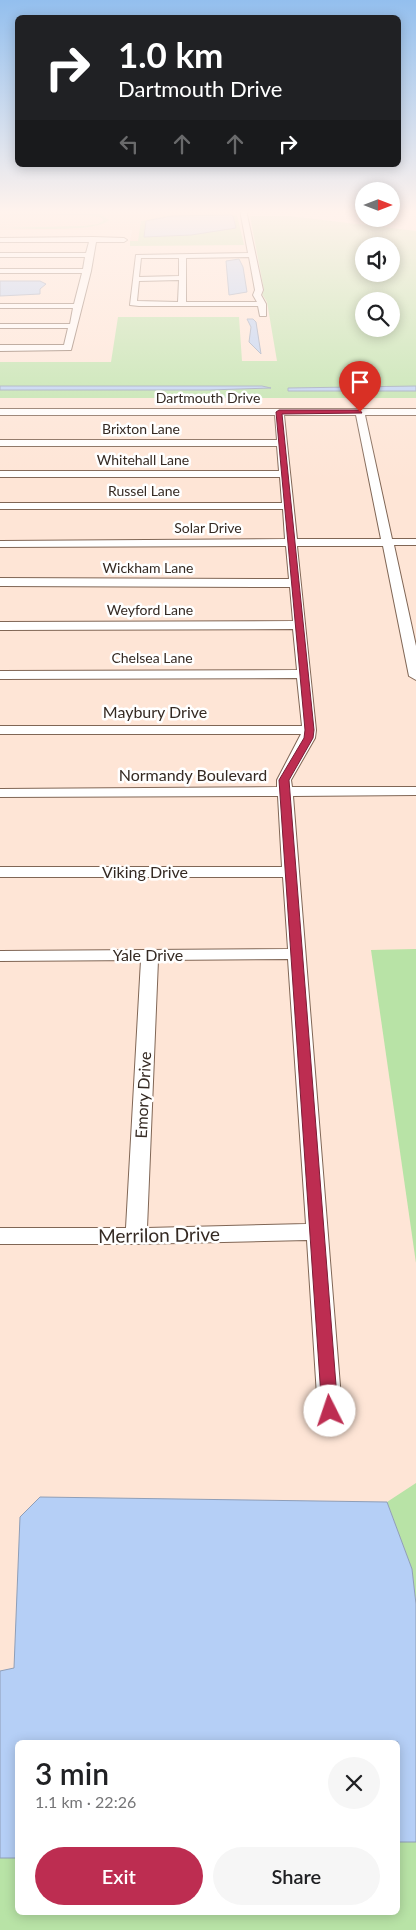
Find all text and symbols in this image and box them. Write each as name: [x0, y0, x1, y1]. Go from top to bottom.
text: 1.0 km: [118, 33, 223, 75]
icon: right: [35, 35, 100, 100]
text: Dartmouth Drive: [118, 75, 282, 102]
icon: left: [115, 130, 143, 158]
icon: ahead: [168, 130, 196, 158]
icon: ahead: [221, 130, 249, 158]
icon: right: [274, 130, 302, 158]
north arrow: [355, 182, 400, 228]
map controls: [355, 182, 400, 337]
button: sound: [355, 237, 400, 282]
button: search: [355, 292, 400, 337]
pin: [339, 361, 381, 412]
icon: arrive: [346, 368, 374, 396]
street label: Dartmouth Drive: [156, 389, 260, 406]
street label: Brixton Lane: [102, 420, 180, 437]
street label: Whitehall Lane: [97, 451, 189, 468]
street label: Russel Lane: [108, 482, 180, 499]
street label: Solar Drive: [174, 519, 242, 536]
street label: Wickham Lane: [103, 559, 193, 576]
street label: Weyford Lane: [107, 601, 193, 618]
street label: Chelsea Lane: [111, 649, 193, 666]
street label: Maybury Drive: [103, 702, 207, 721]
street label: Normandy Boulevard: [119, 765, 267, 784]
street label: Viking Drive: [102, 862, 188, 881]
street label: Yale Drive: [113, 945, 183, 964]
street label: Emory Drive: [131, 1051, 154, 1139]
street label: Merrilon Drive: [98, 1222, 220, 1247]
position arrow: [303, 1384, 355, 1436]
text: 3 min: [35, 1755, 109, 1791]
button: close: [328, 1757, 380, 1809]
text: 1.1 km · 22:26: [35, 1792, 136, 1811]
button: Exit: [35, 1847, 203, 1905]
button: Share: [213, 1847, 380, 1905]

